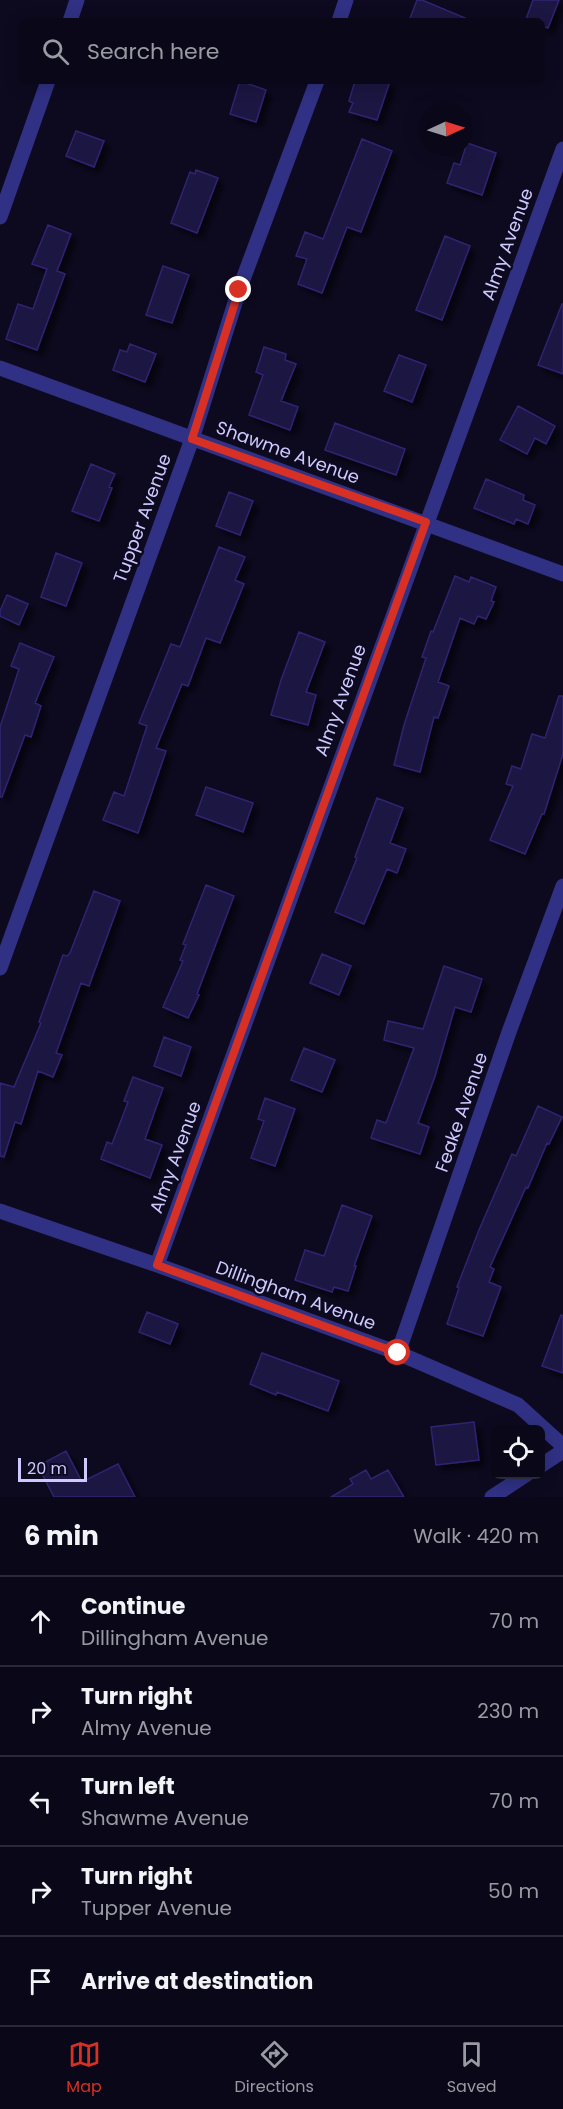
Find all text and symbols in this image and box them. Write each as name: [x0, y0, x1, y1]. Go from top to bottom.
search box: [18, 18, 545, 84]
icon: search: [39, 35, 72, 68]
text: Search here: [87, 36, 220, 67]
north arrow: [419, 102, 473, 156]
street label: Almy Avenue: [475, 184, 539, 304]
route end: [225, 276, 251, 302]
street label: Shawme Avenue: [213, 414, 363, 490]
street label: Tupper Avenue: [107, 450, 177, 586]
street label: Almy Avenue: [308, 640, 372, 760]
street label: Feake Avenue: [429, 1049, 493, 1175]
street label: Almy Avenue: [143, 1097, 207, 1217]
street label: Dillingham Avenue: [212, 1254, 380, 1336]
route start: [384, 1339, 410, 1365]
map controls: [491, 1425, 545, 1479]
button: locate: [491, 1425, 545, 1479]
scale bar: [18, 1455, 87, 1482]
text: 20 m: [27, 1457, 67, 1480]
text: 6 min: [24, 1518, 99, 1554]
text: Walk · 420 m: [413, 1522, 539, 1550]
text: Continue: [81, 1591, 185, 1622]
icon: ahead: [24, 1605, 57, 1638]
text: 70 m: [490, 1607, 539, 1635]
text: Dillingham Avenue: [81, 1624, 269, 1652]
text: Turn right: [81, 1681, 192, 1712]
icon: right: [24, 1695, 57, 1728]
text: 230 m: [477, 1697, 539, 1725]
text: Almy Avenue: [81, 1714, 212, 1742]
text: Turn left: [81, 1771, 175, 1802]
icon: left: [24, 1785, 57, 1818]
text: 70 m: [490, 1787, 539, 1815]
text: Shawme Avenue: [81, 1804, 249, 1832]
text: Turn right: [81, 1861, 192, 1892]
icon: right: [24, 1875, 57, 1908]
text: 50 m: [488, 1877, 539, 1905]
text: Tupper Avenue: [81, 1894, 232, 1922]
icon: arrive: [24, 1965, 57, 1998]
text: Arrive at destination: [81, 1966, 313, 1997]
tab: Map: [66, 2038, 102, 2099]
tab: Directions: [235, 2038, 314, 2099]
tab: Saved: [447, 2038, 497, 2099]

